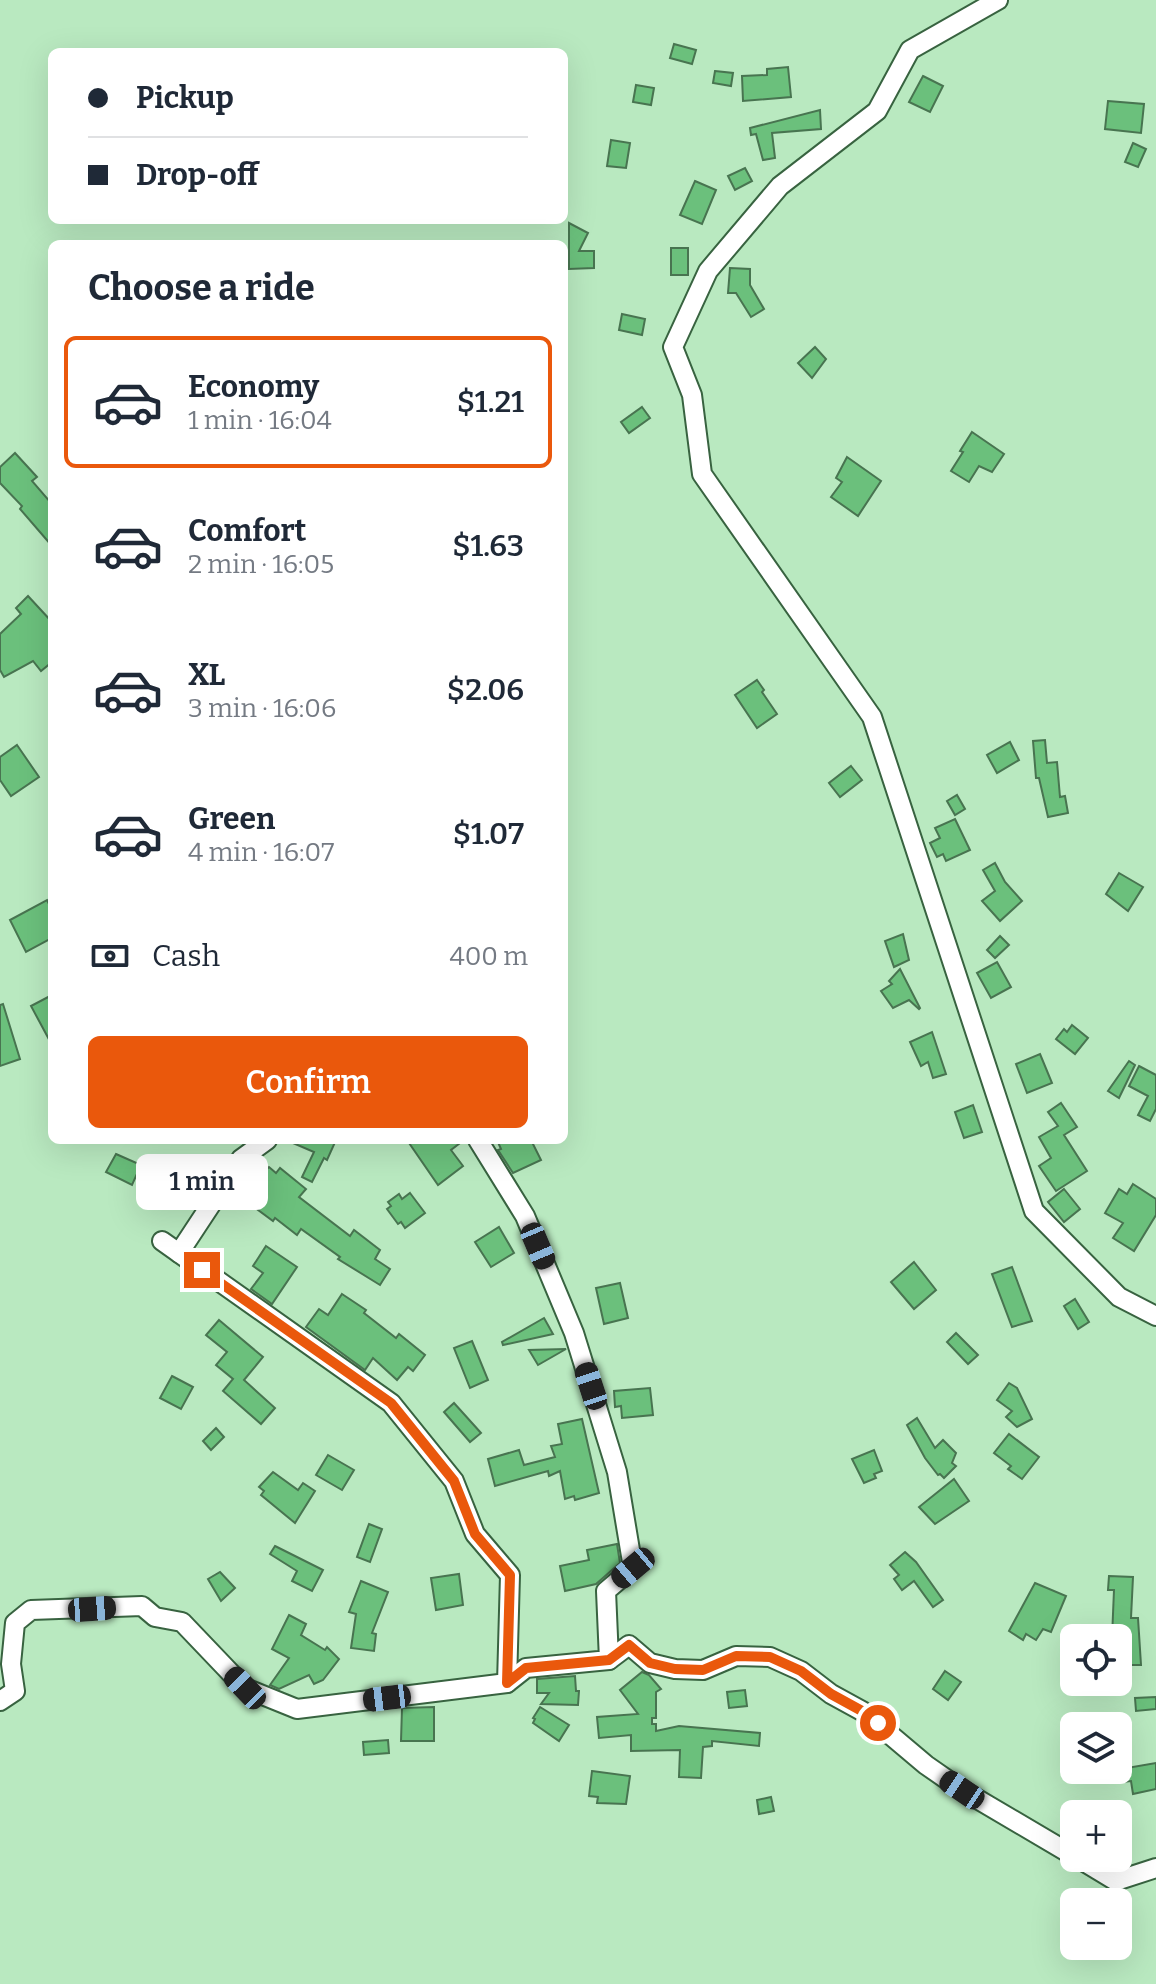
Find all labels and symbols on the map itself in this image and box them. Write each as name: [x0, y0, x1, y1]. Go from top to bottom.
callout: 1 min: [136, 1154, 268, 1210]
car: [518, 1219, 558, 1273]
route end: [184, 1252, 220, 1288]
car: [572, 1359, 610, 1413]
car: [607, 1543, 659, 1593]
car: [67, 1595, 117, 1623]
car: [220, 1662, 270, 1714]
car: [362, 1683, 412, 1713]
route start: [860, 1705, 896, 1741]
car: [935, 1767, 989, 1813]

